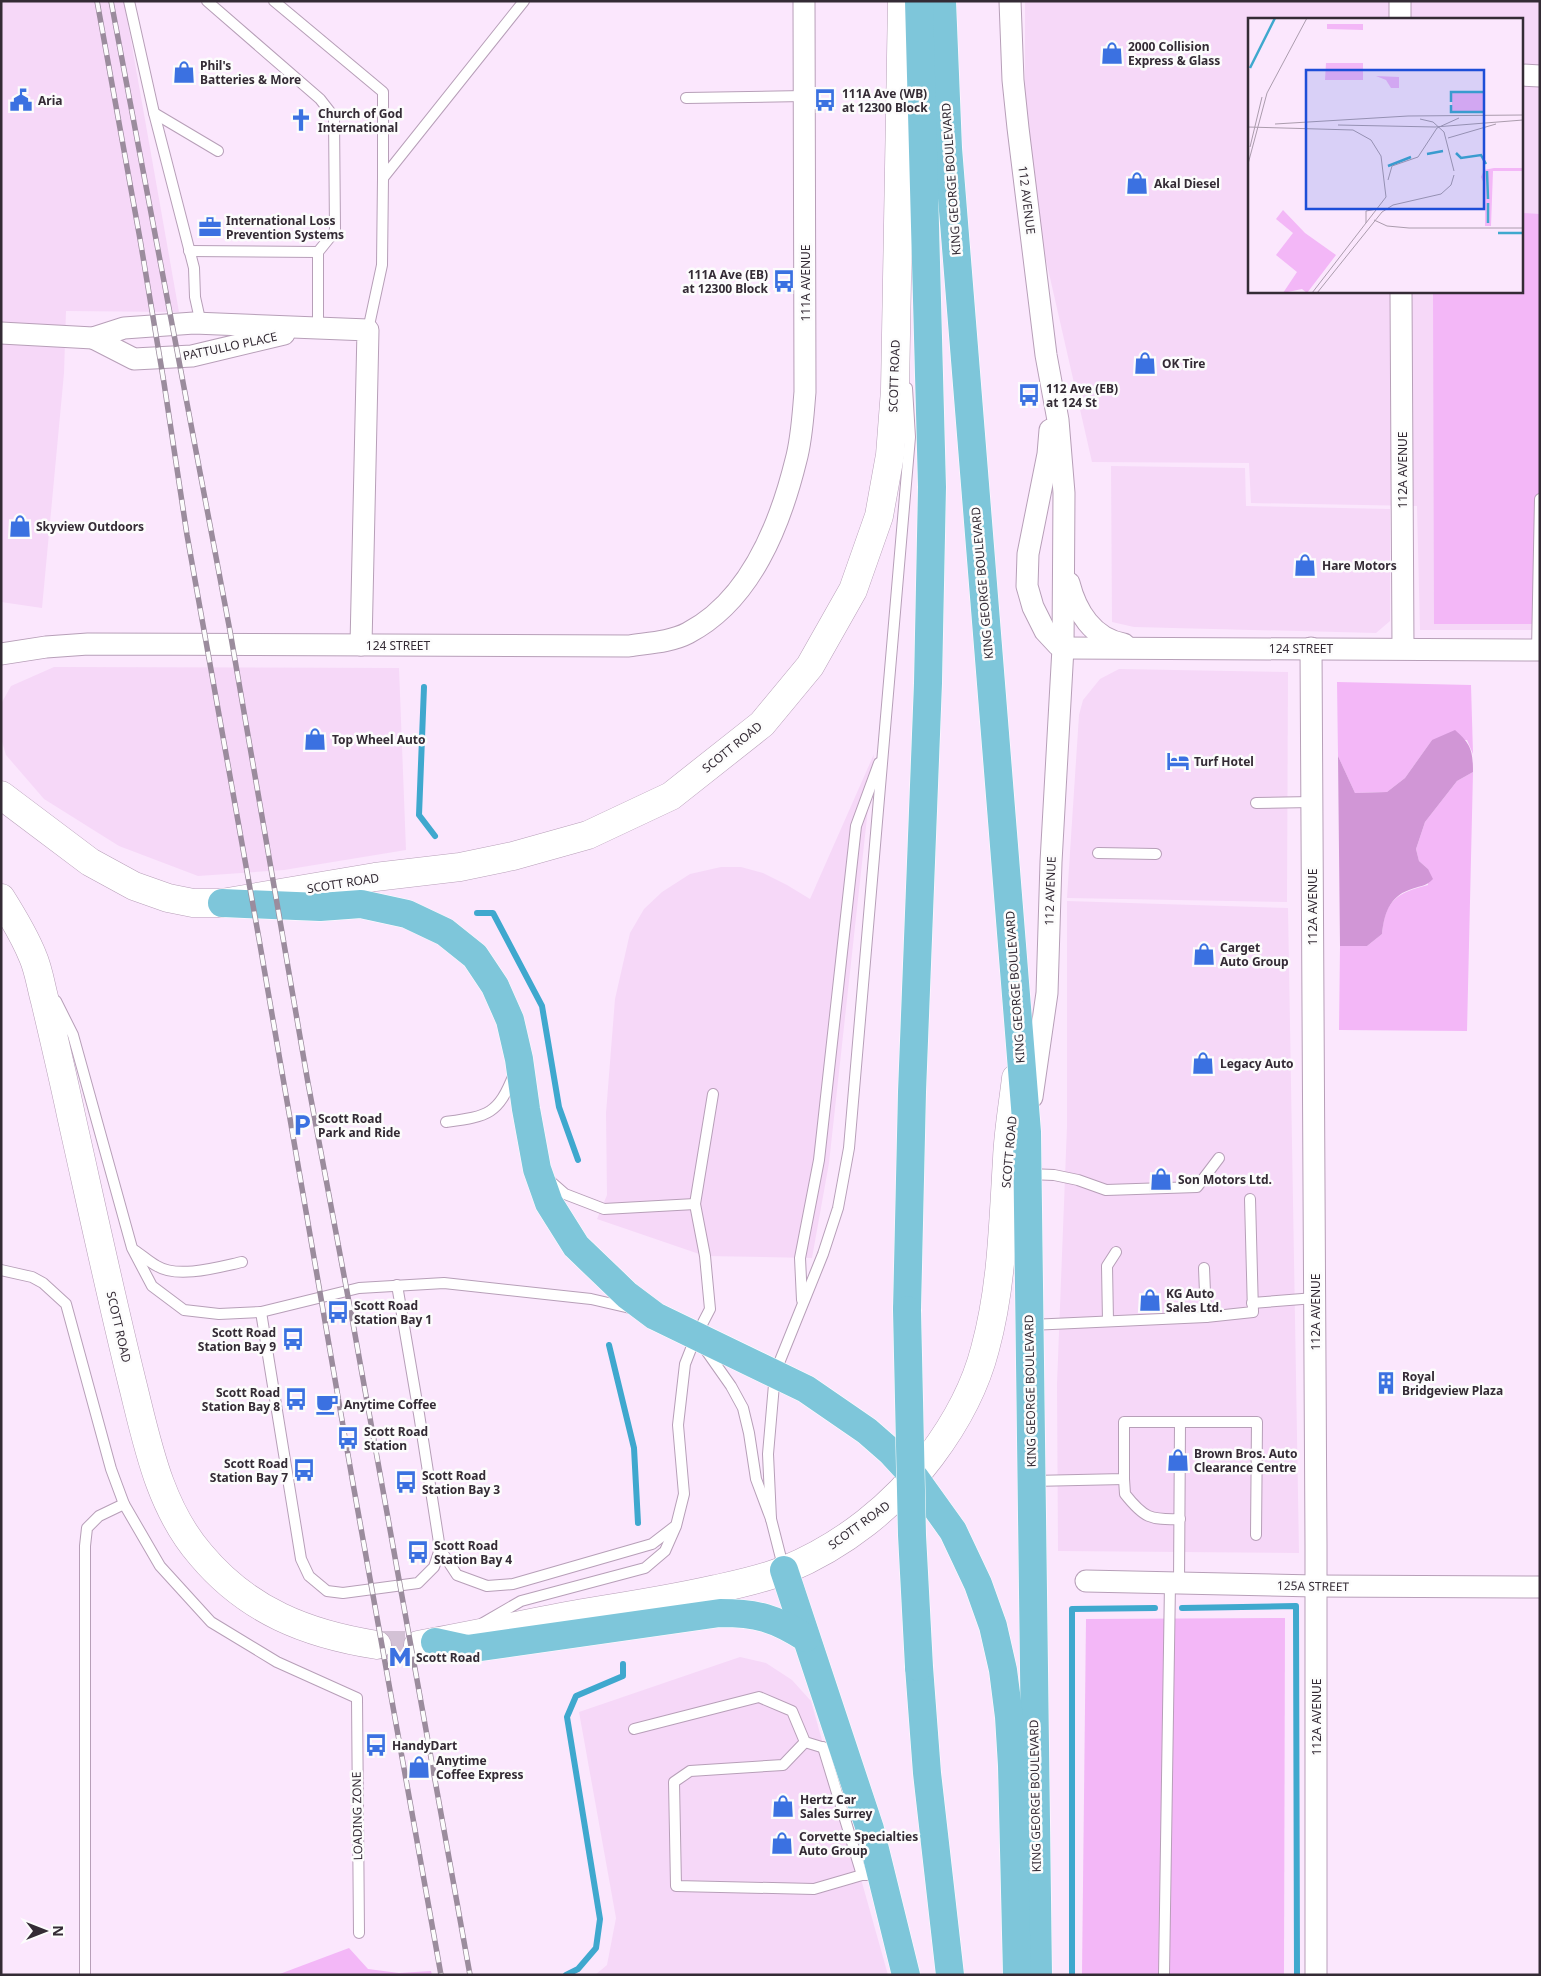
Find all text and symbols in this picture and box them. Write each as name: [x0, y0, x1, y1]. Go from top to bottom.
inset map: [1248, 18, 1524, 292]
place label: 2000 Collision Express & Glass: [1128, 38, 1220, 69]
shop icon: 2000 Collision Express & Glass: [1099, 40, 1125, 66]
place label: Phil's Batteries & More: [200, 57, 301, 88]
shop icon: Phil's Batteries & More: [171, 59, 197, 85]
place label: 111A Ave (WB) at 12300 Block: [842, 85, 928, 116]
public building icon: Aria: [8, 87, 34, 113]
bus stop icon: 111A Ave (WB) at 12300 Block: [812, 87, 838, 113]
place label: Aria: [38, 92, 62, 109]
street label: KING GEORGE BOULEVARD: [937, 102, 965, 256]
place label: Church of God International: [318, 105, 403, 136]
church icon: Church of God International: [288, 107, 314, 133]
street label: 112 AVENUE: [1014, 165, 1040, 235]
shop icon: Akal Diesel: [1124, 170, 1150, 196]
place label: Akal Diesel: [1154, 175, 1220, 192]
place label: International Loss Prevention Systems: [226, 212, 344, 243]
office icon: International Loss Prevention Systems: [197, 214, 223, 240]
street label: 111A AVENUE: [797, 244, 814, 322]
place label: 111A Ave (EB) at 12300 Block: [682, 266, 769, 297]
bus stop icon: 111A Ave (EB) at 12300 Block: [771, 268, 797, 294]
street label: PATTULLO PLACE: [181, 328, 279, 364]
street label: SCOTT ROAD: [884, 339, 904, 413]
shop icon: OK Tire: [1132, 350, 1158, 376]
place label: OK Tire: [1162, 355, 1205, 372]
place label: 112 Ave (EB) at 124 St: [1046, 380, 1118, 411]
bus stop icon: 112 Ave (EB) at 124 St: [1016, 382, 1042, 408]
street label: 112A AVENUE: [1394, 431, 1411, 509]
street label: KING GEORGE BOULEVARD: [967, 506, 997, 660]
shop icon: Skyview Outdoors: [7, 513, 33, 539]
place label: Skyview Outdoors: [36, 518, 144, 535]
shop icon: Hare Motors: [1292, 552, 1318, 578]
place label: Hare Motors: [1322, 557, 1397, 574]
street label: 124 STREET: [366, 637, 431, 654]
street label: 124 STREET: [1269, 640, 1334, 657]
street label: SCOTT ROAD: [698, 717, 766, 776]
shop icon: Top Wheel Auto: [302, 726, 328, 752]
place label: Top Wheel Auto: [332, 731, 426, 748]
hotel icon: Turf Hotel: [1165, 748, 1191, 774]
place label: Turf Hotel: [1194, 753, 1254, 770]
street label: 112 AVENUE: [1040, 856, 1060, 926]
street label: 112A AVENUE: [1304, 868, 1321, 946]
street label: SCOTT ROAD: [306, 869, 380, 897]
street label: KING GEORGE BOULEVARD: [1001, 910, 1029, 1064]
place label: Carget Auto Group: [1220, 939, 1289, 970]
shop icon: Carget Auto Group: [1191, 941, 1217, 967]
shop icon: Legacy Auto: [1190, 1050, 1216, 1076]
place label: Legacy Auto: [1220, 1055, 1294, 1072]
place label: Scott Road Park and Ride: [318, 1110, 400, 1141]
parking icon: Scott Road Park and Ride: [289, 1112, 315, 1138]
street label: SCOTT ROAD: [997, 1115, 1021, 1189]
shop icon: Son Motors Ltd.: [1148, 1166, 1174, 1192]
place label: Son Motors Ltd.: [1178, 1171, 1272, 1188]
street label: 112A AVENUE: [1307, 1273, 1324, 1351]
place label: KG Auto Sales Ltd.: [1166, 1285, 1223, 1316]
shop icon: KG Auto Sales Ltd.: [1137, 1287, 1163, 1313]
street label: SCOTT ROAD: [103, 1290, 136, 1365]
place label: Scott Road Station Bay 1: [354, 1297, 432, 1328]
bus stop icon: Scott Road Station Bay 1: [325, 1299, 351, 1325]
street label: KING GEORGE BOULEVARD: [1020, 1314, 1040, 1468]
place label: Scott Road Station Bay 9: [198, 1324, 276, 1355]
bus stop icon: Scott Road Station Bay 9: [280, 1326, 306, 1352]
place label: Royal Bridgeview Plaza: [1402, 1368, 1503, 1399]
building icon: Royal Bridgeview Plaza: [1373, 1370, 1399, 1396]
place label: Scott Road Station Bay 8: [202, 1384, 280, 1415]
bus stop icon: Scott Road Station Bay 8: [283, 1386, 309, 1412]
cafe icon: Anytime Coffee: [314, 1391, 340, 1417]
place label: Anytime Coffee: [344, 1396, 437, 1413]
place label: Scott Road Station: [364, 1423, 428, 1454]
bus stop icon: Scott Road Station: [335, 1425, 361, 1451]
place label: Brown Bros. Auto Clearance Centre: [1194, 1445, 1298, 1476]
shop icon: Brown Bros. Auto Clearance Centre: [1165, 1447, 1191, 1473]
place label: Scott Road Station Bay 7: [210, 1455, 288, 1486]
bus stop icon: Scott Road Station Bay 7: [291, 1457, 317, 1483]
place label: Scott Road Station Bay 3: [422, 1467, 500, 1498]
bus stop icon: Scott Road Station Bay 3: [393, 1469, 419, 1495]
street label: SCOTT ROAD: [825, 1497, 894, 1553]
place label: Scott Road Station Bay 4: [434, 1537, 512, 1568]
bus stop icon: Scott Road Station Bay 4: [405, 1539, 431, 1565]
street label: 125A STREET: [1277, 1577, 1350, 1595]
metro station icon: Scott Road: [387, 1644, 413, 1670]
place label: Scott Road: [416, 1649, 480, 1666]
street label: 112A AVENUE: [1308, 1678, 1325, 1756]
street label: KING GEORGE BOULEVARD: [1025, 1719, 1045, 1873]
bus stop icon: HandyDart: [363, 1732, 389, 1758]
place label: HandyDart: [392, 1737, 457, 1754]
place label: Anytime Coffee Express: [436, 1752, 524, 1783]
shop icon: Anytime Coffee Express: [406, 1754, 432, 1780]
street label: LOADING ZONE: [348, 1772, 366, 1860]
place label: Hertz Car Sales Surrey: [800, 1791, 873, 1822]
shop icon: Hertz Car Sales Surrey: [770, 1793, 796, 1819]
place label: Corvette Specialties Auto Group: [799, 1828, 918, 1859]
shop icon: Corvette Specialties Auto Group: [769, 1830, 795, 1856]
north arrow: [20, 1906, 70, 1956]
text: N: [49, 1925, 68, 1937]

